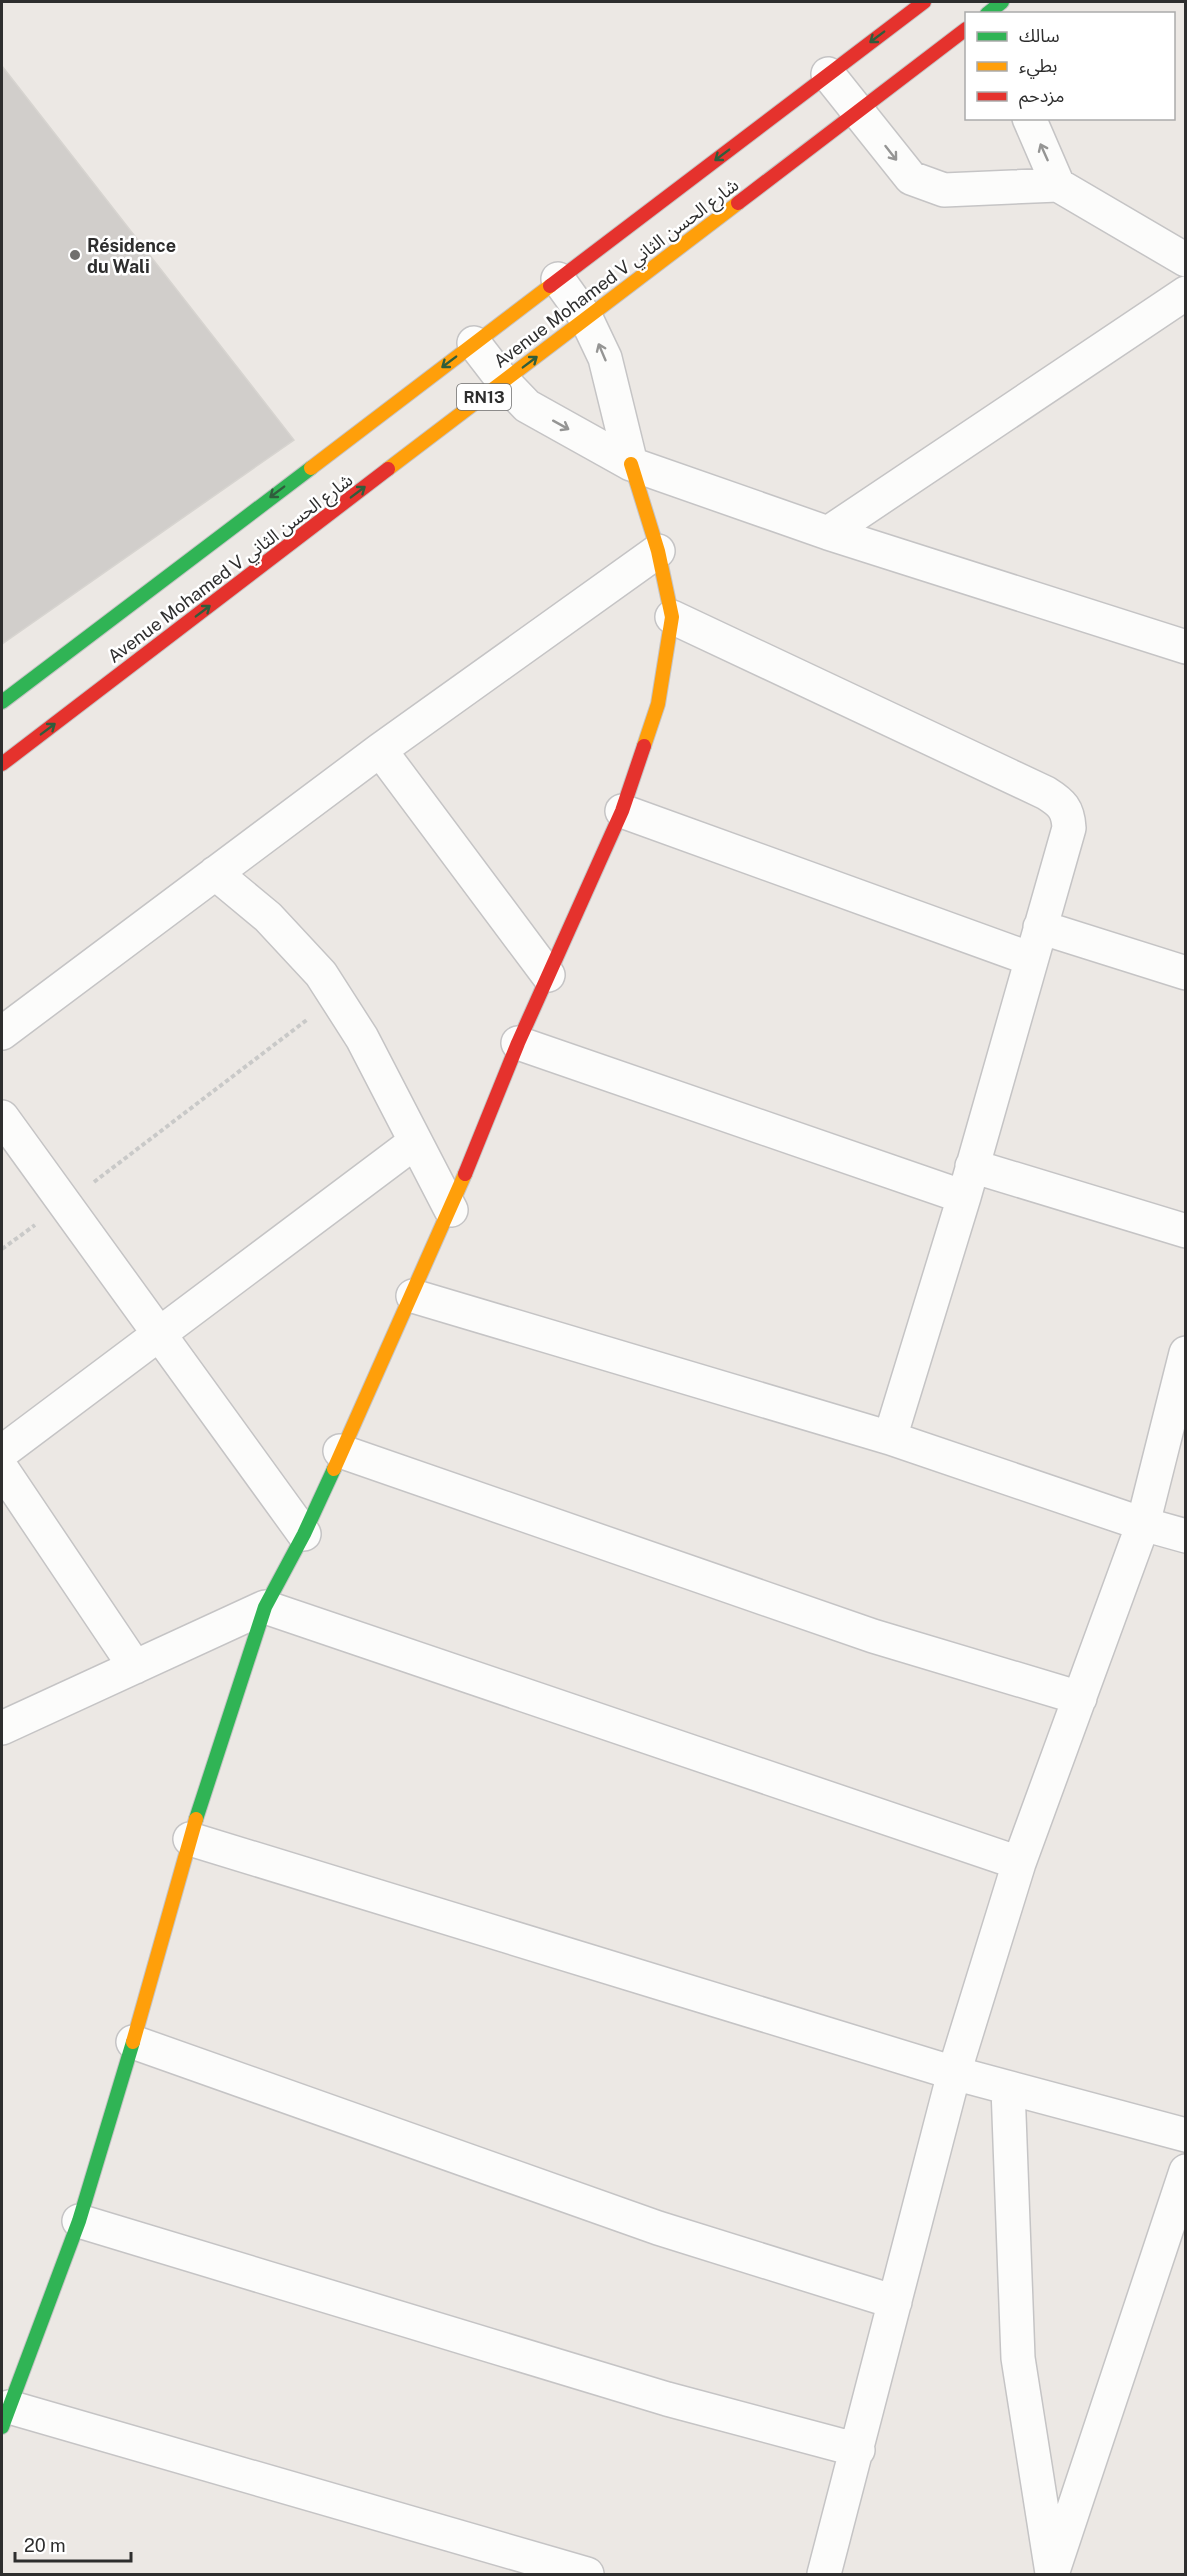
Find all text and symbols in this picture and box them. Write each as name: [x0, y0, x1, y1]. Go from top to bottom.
legend: [965, 12, 1175, 120]
text: سالك: [1019, 25, 1060, 46]
one-way arrow: [869, 30, 885, 43]
text: بطيء: [1019, 55, 1057, 79]
text: مزدحم: [1019, 85, 1064, 109]
one-way arrow: [1037, 143, 1049, 161]
one-way arrow: [884, 144, 897, 160]
one-way arrow: [714, 148, 730, 161]
street label: Avenue Mohamed V شارع الحسن الثاني: [489, 174, 745, 375]
place label: Résidence du Wali: [87, 235, 176, 277]
marker: Résidence du Wali: [68, 248, 82, 262]
one-way arrow: [596, 344, 607, 362]
one-way arrow: [442, 355, 458, 368]
one-way arrow: [522, 355, 538, 368]
road number: RN13: [457, 384, 511, 410]
one-way arrow: [552, 419, 569, 431]
street label: Avenue Mohamed V شارع الحسن الثاني: [103, 469, 359, 670]
one-way arrow: [270, 486, 286, 499]
one-way arrow: [350, 486, 366, 499]
one-way arrow: [195, 604, 211, 617]
one-way arrow: [40, 723, 56, 736]
scale bar: [15, 2525, 130, 2563]
text: 20 m: [24, 2535, 66, 2556]

